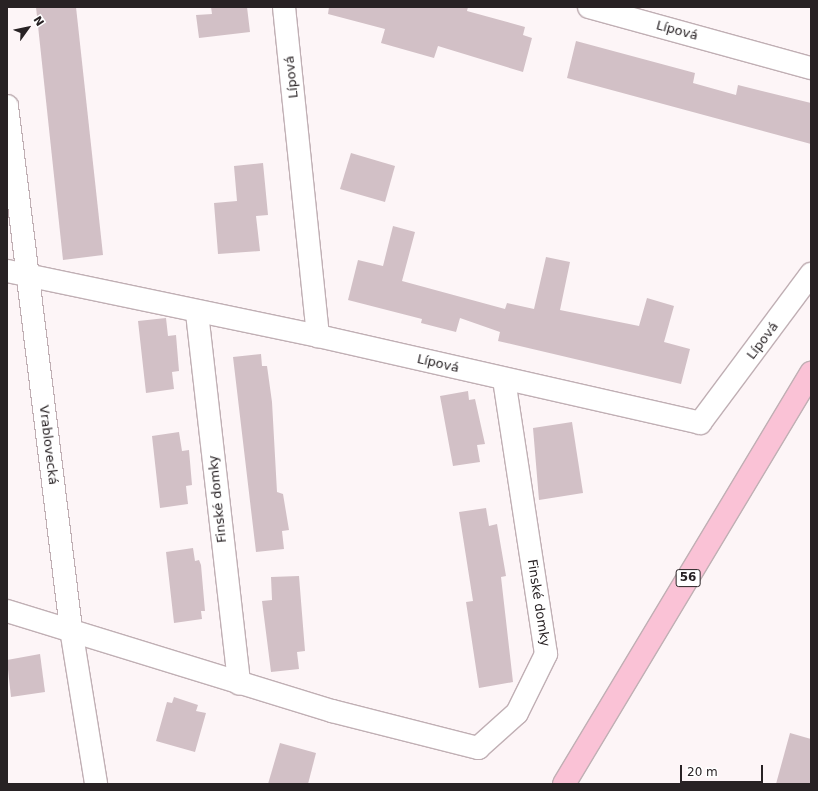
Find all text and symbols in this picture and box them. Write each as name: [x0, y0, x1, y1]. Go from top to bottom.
north arrow: [8, 8, 48, 48]
text: N: [31, 14, 46, 29]
street label: Lípová: [654, 18, 700, 44]
street label: Lípová: [282, 55, 302, 99]
street label: Lípová: [744, 319, 782, 363]
street label: Lípová: [415, 352, 461, 376]
street label: Vrablovecká: [35, 404, 61, 486]
street label: Finské domky: [206, 454, 230, 544]
street label: Finské domky: [523, 558, 553, 648]
road number: 56: [675, 568, 701, 588]
scale bar: [682, 757, 765, 783]
text: 20 m: [687, 765, 718, 779]

